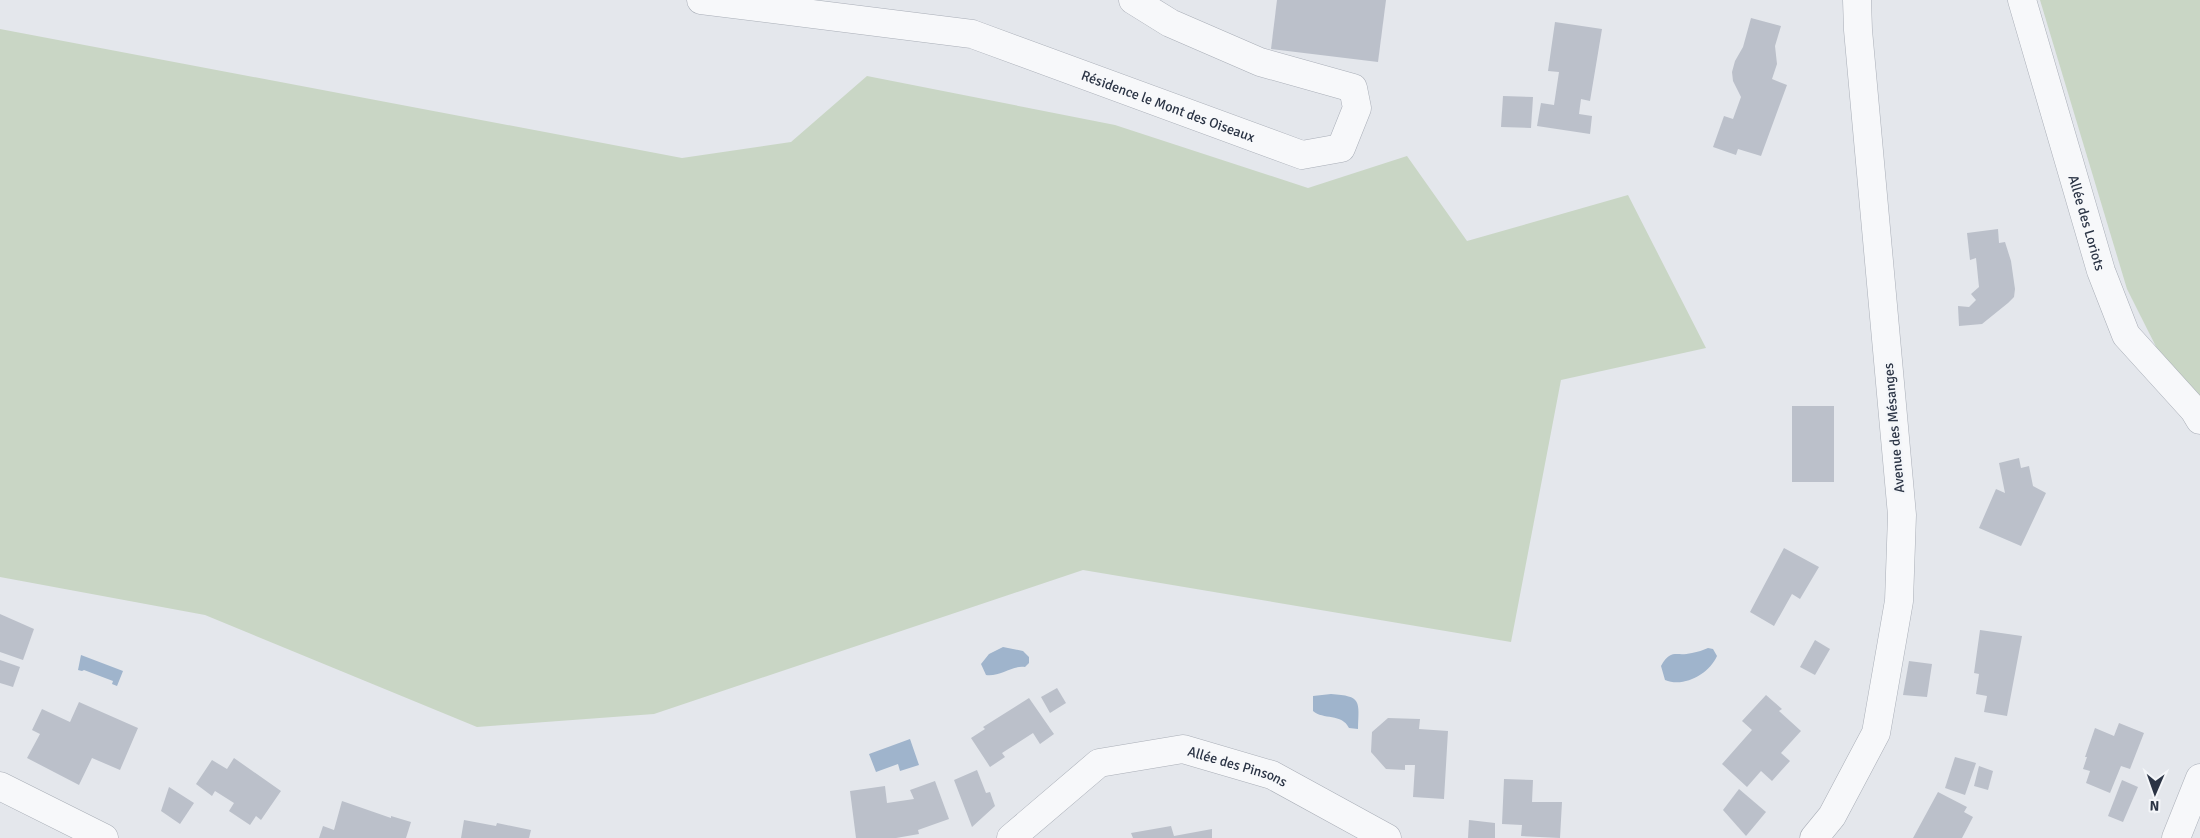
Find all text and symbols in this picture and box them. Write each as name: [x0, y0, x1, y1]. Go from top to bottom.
street label: Résidence le Mont des Oiseaux: [1079, 66, 1258, 146]
street label: Allée des Loriots: [2065, 173, 2109, 273]
street label: Avenue des Mésanges: [1880, 362, 1908, 494]
street label: Allée des Pinsons: [1186, 742, 1290, 790]
north arrow: [2130, 768, 2180, 818]
text: N: [2149, 797, 2160, 814]

